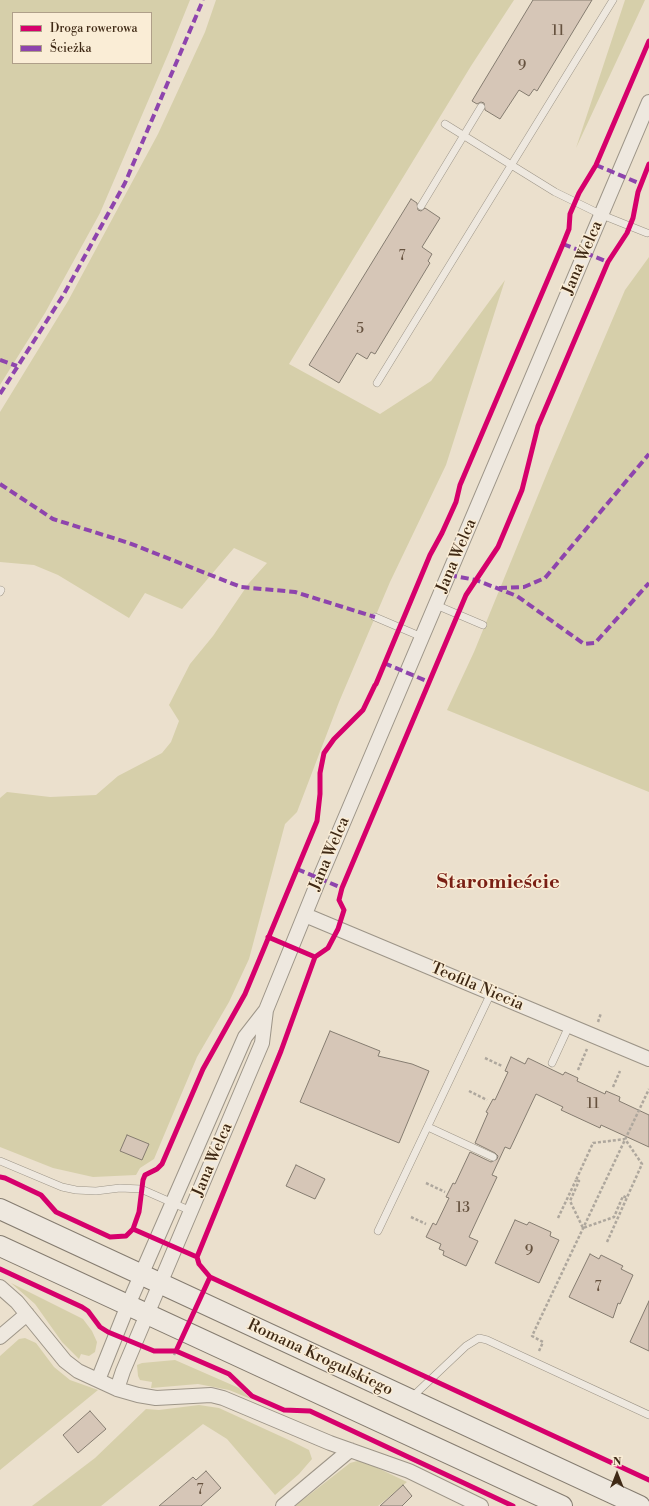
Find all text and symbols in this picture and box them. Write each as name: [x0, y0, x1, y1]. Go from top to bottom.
legend: [12, 12, 152, 64]
text: Droga rowerowa: [50, 21, 138, 36]
house number: 11: [552, 24, 564, 40]
text: Ścieżka: [50, 41, 91, 56]
house number: 9: [518, 59, 526, 75]
street label: Jana Welca: [559, 218, 607, 298]
house number: 7: [398, 249, 406, 265]
house number: 5: [356, 322, 364, 338]
street label: Jana Welca: [433, 516, 481, 596]
street label: Jana Welca: [306, 814, 354, 894]
district label: Staromieście: [436, 871, 560, 895]
street label: Teofila Niecia: [428, 959, 526, 1015]
house number: 11: [587, 1097, 599, 1113]
street label: Jana Welca: [189, 1120, 237, 1200]
house number: 13: [456, 1201, 470, 1217]
house number: 9: [525, 1244, 533, 1260]
house number: 7: [594, 1280, 602, 1296]
street label: Romana Krogulskiego: [244, 1316, 396, 1400]
north arrow: [597, 1454, 637, 1494]
text: N: [613, 1455, 621, 1469]
house number: 7: [196, 1483, 204, 1499]

